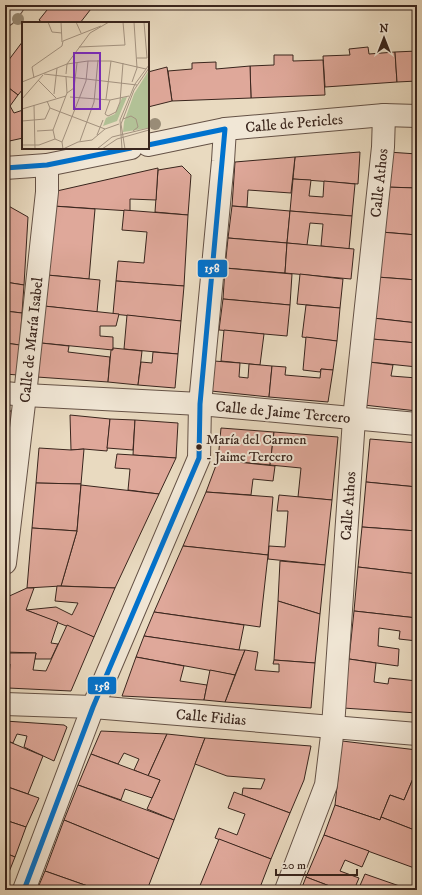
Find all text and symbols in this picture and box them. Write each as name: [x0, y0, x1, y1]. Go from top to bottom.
north arrow: [364, 18, 404, 58]
inset map: [22, 22, 149, 149]
text: N: [379, 22, 389, 36]
street label: Calle de Pericles: [244, 110, 344, 137]
street label: Calle Athos: [366, 148, 393, 218]
line badge: 158: [197, 259, 228, 278]
text: 158: [205, 262, 220, 276]
street label: Calle de María Isabel: [15, 276, 48, 404]
street label: Calle de Jaime Tercero: [215, 397, 351, 428]
place label: María del Carmen - Jaime Tercero: [206, 431, 307, 466]
marker: María del Carmen - Jaime Tercero: [194, 442, 204, 452]
street label: Calle Athos: [337, 471, 360, 541]
line badge: 158: [87, 676, 117, 695]
text: 158: [95, 680, 110, 694]
street label: Calle Fidias: [175, 705, 247, 730]
scale bar: [276, 851, 357, 877]
text: 20 m: [282, 858, 306, 873]

